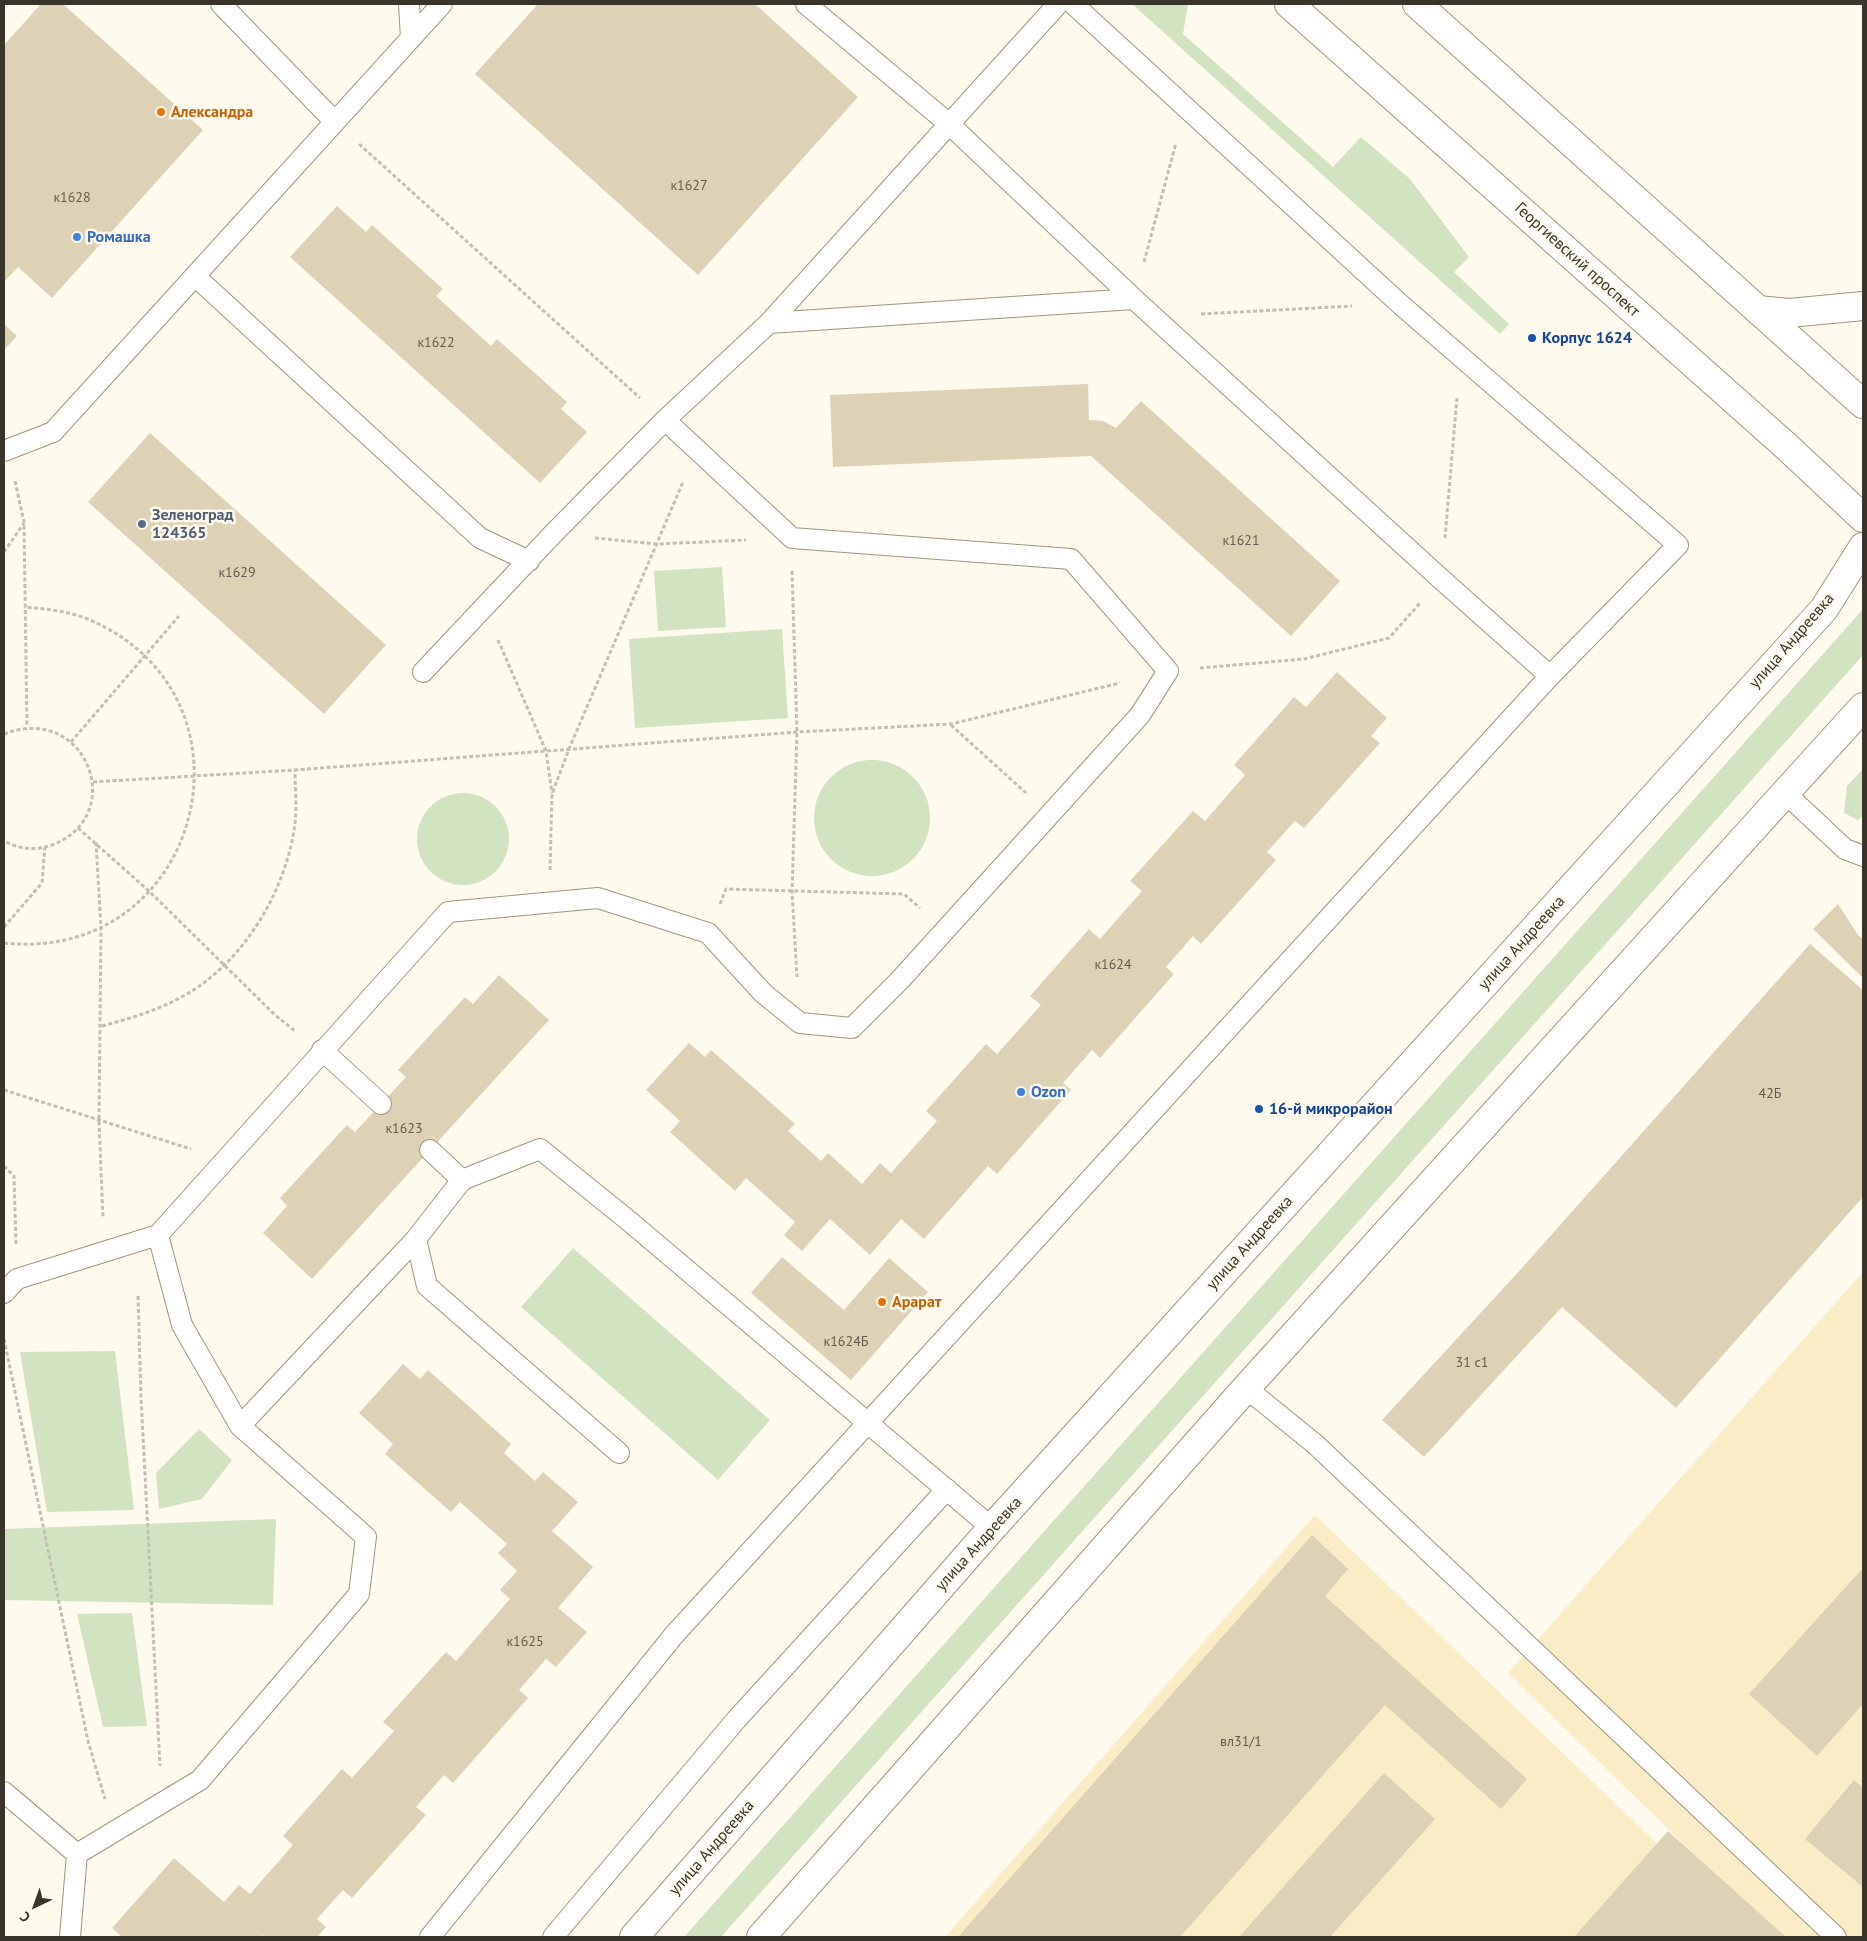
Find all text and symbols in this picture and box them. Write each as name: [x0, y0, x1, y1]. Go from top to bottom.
place label: Александра: [171, 102, 253, 122]
marker: Александра: [155, 106, 167, 118]
house number: к1627: [670, 178, 708, 194]
house number: к1628: [53, 190, 91, 206]
street label: Георгиевский проспект: [1511, 199, 1643, 321]
place label: Ромашка: [87, 227, 151, 247]
marker: Ромашка: [71, 231, 83, 243]
place label: Корпус 1624: [1542, 328, 1632, 348]
marker: Корпус 1624: [1526, 332, 1538, 344]
house number: к1622: [417, 335, 455, 351]
place label: Зеленоград 124365: [152, 505, 234, 543]
marker: Зеленоград 124365: [136, 518, 148, 530]
house number: к1621: [1222, 533, 1260, 549]
house number: к1629: [218, 565, 256, 581]
street label: улица Андреевка: [1745, 589, 1839, 693]
street label: улица Андреевка: [1475, 892, 1569, 994]
house number: к1624: [1094, 957, 1132, 973]
place label: Ozon: [1031, 1082, 1066, 1102]
marker: Ozon: [1015, 1086, 1027, 1098]
house number: 42Б: [1759, 1086, 1781, 1102]
place label: 16-й микрорайон: [1269, 1099, 1393, 1119]
marker: 16-й микрорайон: [1253, 1103, 1265, 1115]
house number: к1623: [385, 1121, 423, 1137]
street label: улица Андреевка: [1203, 1192, 1297, 1294]
place label: Арарат: [892, 1292, 942, 1312]
marker: Арарат: [876, 1296, 888, 1308]
house number: к1624Б: [824, 1334, 868, 1350]
house number: 31 с1: [1456, 1355, 1488, 1371]
street label: улица Андреевка: [932, 1493, 1026, 1595]
house number: к1625: [506, 1634, 544, 1650]
house number: вл31/1: [1220, 1734, 1262, 1750]
street label: улица Андреевка: [665, 1796, 759, 1900]
north arrow: [10, 1881, 60, 1931]
text: С: [16, 1908, 34, 1926]

